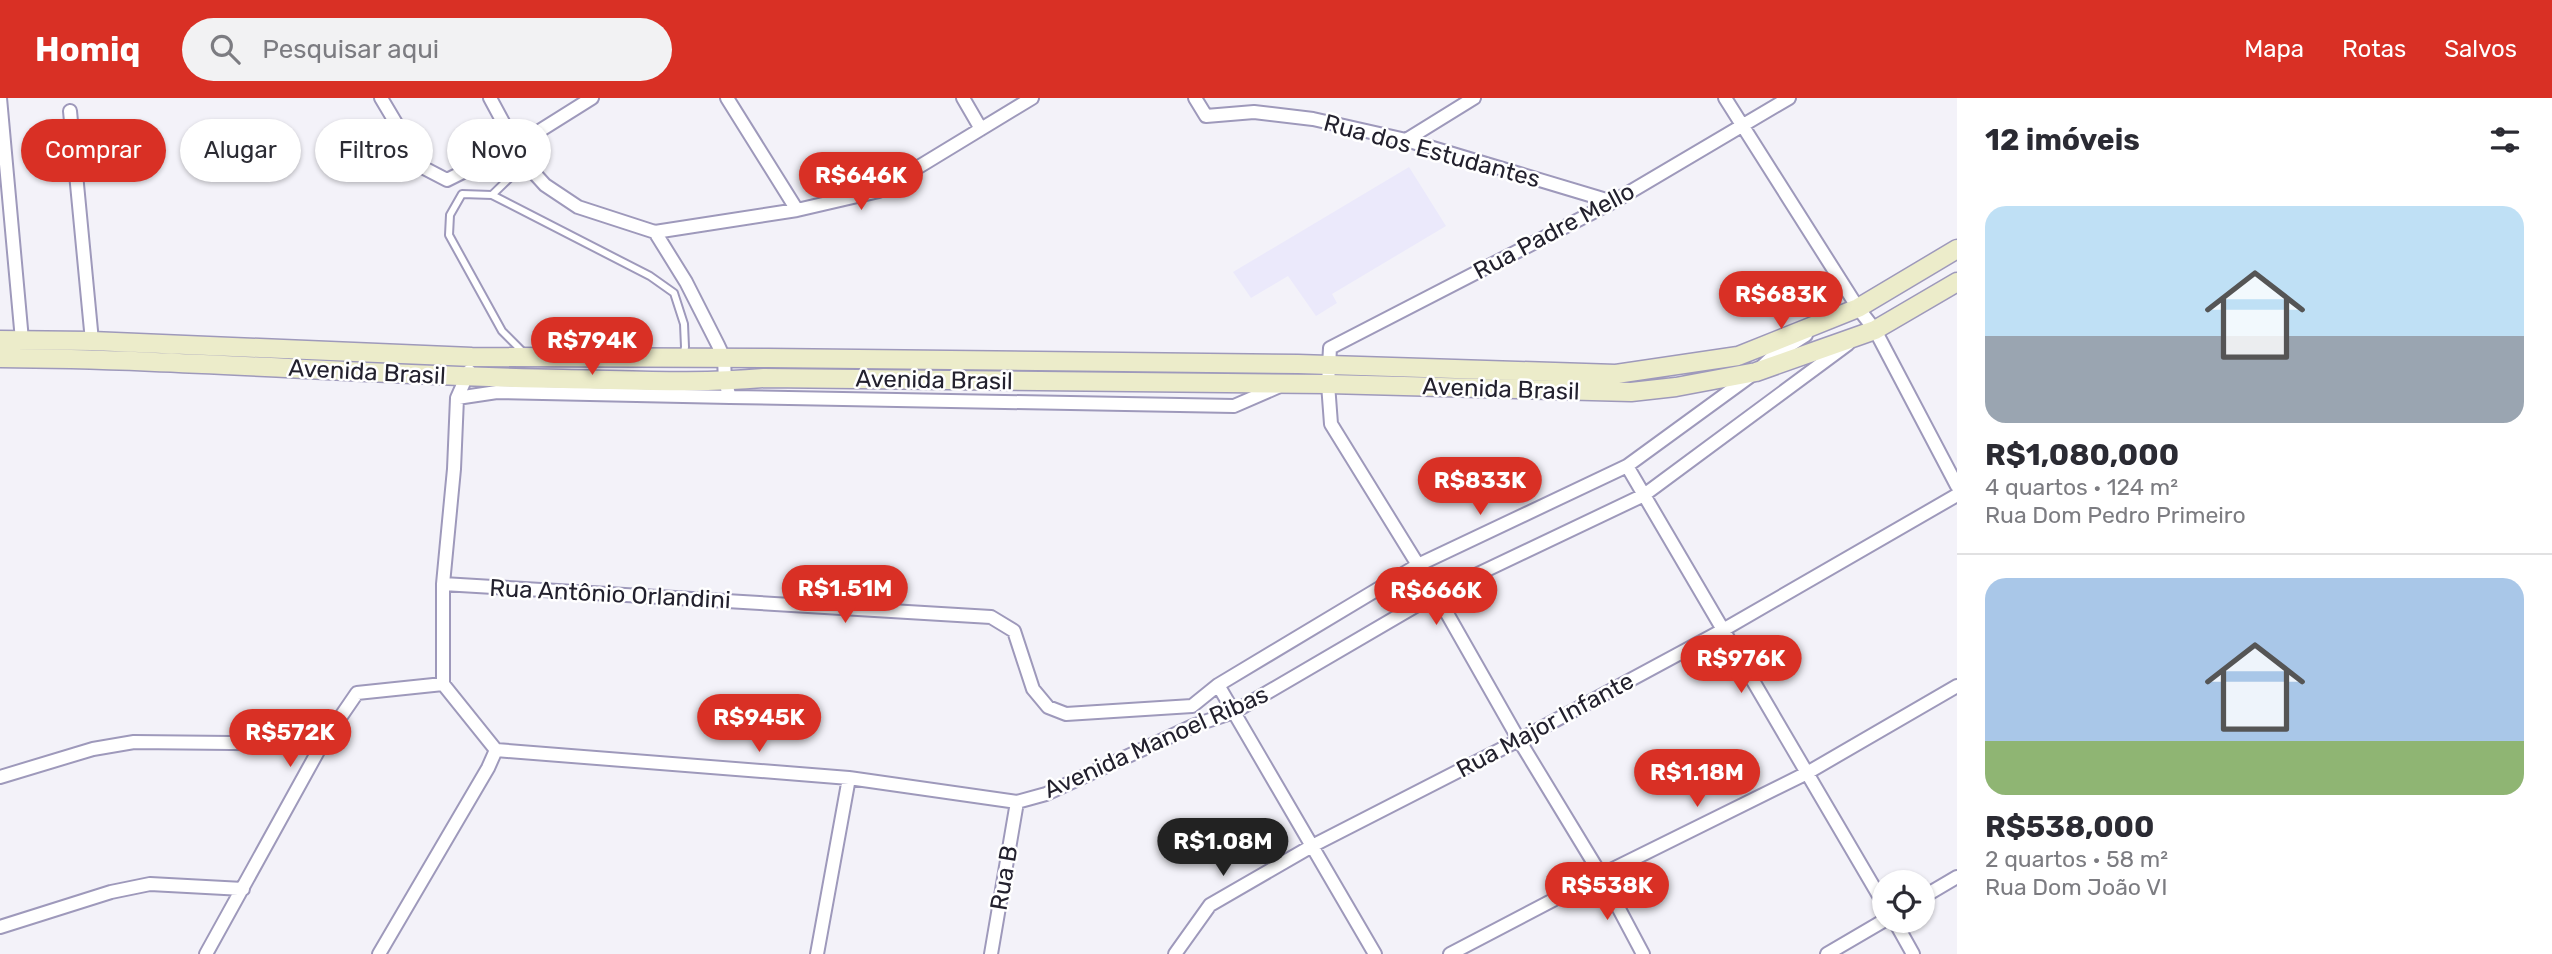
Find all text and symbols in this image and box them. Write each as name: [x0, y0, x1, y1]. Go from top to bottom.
search box: [182, 18, 672, 81]
text: Homiq: [35, 30, 140, 69]
icon: search: [206, 30, 244, 68]
text: Pesquisar aqui: [262, 34, 439, 65]
text: Mapa: [2244, 35, 2304, 63]
text: Rotas: [2342, 35, 2406, 63]
text: Salvos: [2444, 35, 2517, 63]
street label: Rua dos Estudantes: [1321, 109, 1543, 193]
chip: Comprar: [21, 119, 166, 182]
chip: Alugar: [180, 119, 301, 182]
chip: Filtros: [315, 119, 433, 182]
chip: Novo: [447, 119, 551, 182]
icon: filters: [2486, 121, 2524, 159]
text: 12 imóveis: [1985, 122, 2140, 158]
pin: R$646K: [804, 152, 918, 212]
text: R$646K: [815, 161, 907, 189]
street label: Rua Padre Mello: [1469, 177, 1639, 285]
icon: home: [2192, 252, 2318, 378]
pin: R$683K: [1724, 272, 1838, 331]
text: R$683K: [1735, 280, 1827, 308]
pin: R$794K: [535, 317, 649, 377]
text: R$794K: [547, 326, 637, 354]
street label: Avenida Brasil: [288, 354, 446, 390]
street label: Avenida Brasil: [855, 365, 1013, 395]
street label: Avenida Brasil: [1422, 372, 1580, 406]
text: R$1,080,000: [1985, 437, 2179, 473]
pin: R$833K: [1423, 458, 1537, 517]
text: R$833K: [1434, 466, 1526, 494]
text: 4 quartos · 124 m²: [1985, 473, 2178, 501]
text: Rua Dom Pedro Primeiro: [1985, 501, 2246, 529]
pin: R$1.51M: [780, 566, 910, 625]
pin: R$666K: [1379, 568, 1493, 627]
street label: Rua Antônio Orlandini: [489, 574, 731, 614]
text: R$1.51M: [798, 574, 892, 602]
text: R$666K: [1390, 576, 1482, 604]
icon: home: [2192, 624, 2318, 750]
pin: R$976K: [1684, 636, 1798, 695]
text: R$976K: [1697, 644, 1785, 672]
street label: Rua Major Infante: [1452, 666, 1638, 784]
street label: Avenida Manoel Ribas: [1040, 680, 1272, 804]
pin: R$945K: [702, 694, 816, 754]
text: R$945K: [713, 703, 805, 731]
pin: R$572K: [233, 710, 347, 769]
text: R$572K: [245, 718, 335, 746]
pin: R$1.18M: [1632, 750, 1762, 809]
text: R$1.18M: [1650, 758, 1744, 786]
text: R$538,000: [1985, 809, 2154, 845]
pin: R$1.08M: [1158, 818, 1288, 878]
text: R$1.08M: [1173, 827, 1273, 855]
street label: Rua B: [985, 843, 1023, 913]
text: 2 quartos · 58 m²: [1985, 845, 2168, 873]
pin: R$538K: [1550, 862, 1664, 922]
map controls: [1872, 870, 1935, 933]
button: locate: [1872, 870, 1935, 933]
text: R$538K: [1561, 871, 1653, 899]
text: Rua Dom João VI: [1985, 873, 2167, 901]

